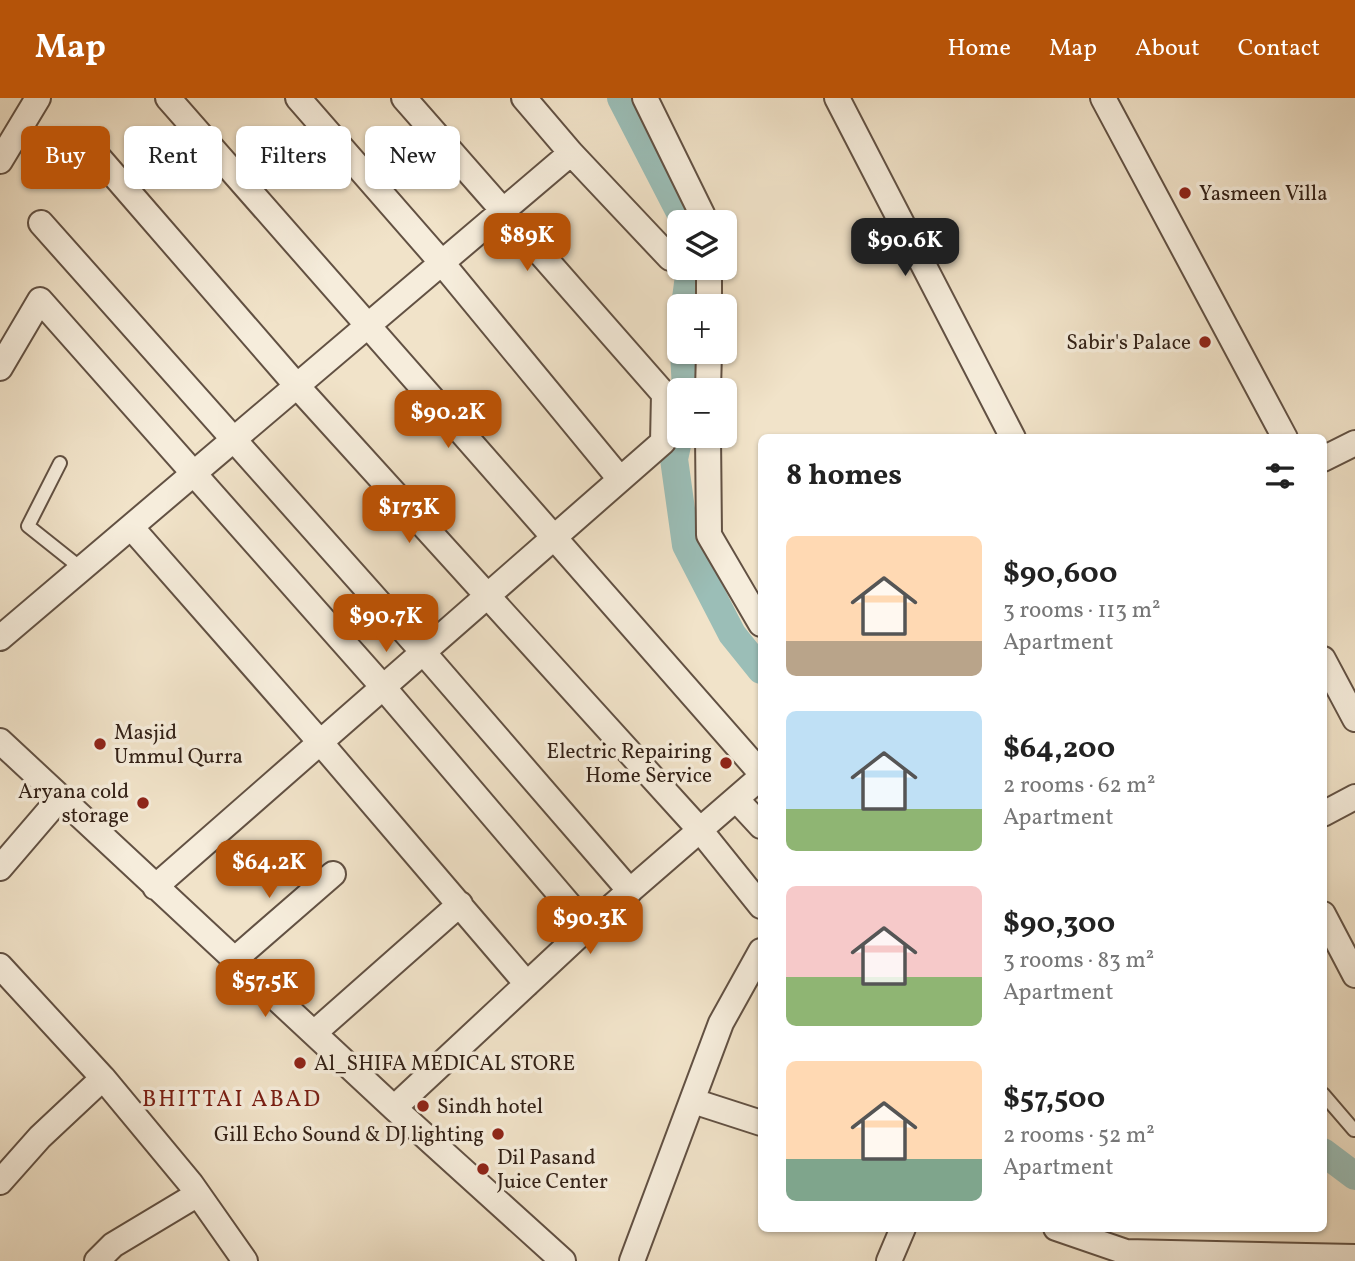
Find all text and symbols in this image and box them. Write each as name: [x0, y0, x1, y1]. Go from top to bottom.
text: Map: [35, 26, 106, 72]
text: Home: [947, 32, 1011, 66]
text: Map: [1049, 32, 1097, 66]
text: About: [1135, 32, 1200, 66]
text: Contact: [1238, 32, 1320, 66]
chip: Buy: [21, 126, 110, 189]
chip: Rent: [124, 126, 222, 189]
chip: Filters: [236, 126, 351, 189]
chip: New: [365, 126, 460, 189]
place label: Yasmeen Villa: [1199, 180, 1328, 209]
marker: Yasmeen Villa: [1177, 185, 1193, 201]
map controls: [667, 210, 737, 448]
button: layers: [667, 210, 737, 280]
pin: $89K: [486, 214, 568, 273]
pin: $90.6K: [848, 218, 962, 278]
text: $89K: [500, 220, 554, 252]
text: $90.6K: [867, 225, 943, 257]
button: +: [667, 294, 737, 364]
place label: Sabir's Palace: [1066, 329, 1191, 358]
marker: Sabir's Palace: [1197, 334, 1213, 350]
button: −: [667, 378, 737, 448]
pin: $90.2K: [391, 390, 505, 450]
text: $90.2K: [410, 397, 486, 429]
text: 8 homes: [786, 455, 902, 497]
icon: filters: [1261, 457, 1299, 495]
pin: $173K: [360, 486, 458, 545]
text: $173K: [378, 492, 440, 524]
text: $90,600: [1003, 553, 1117, 595]
icon: home: [842, 564, 926, 648]
pin: $90.7K: [329, 594, 443, 654]
text: 3 rooms · 113 m²: [1003, 595, 1161, 627]
text: $90.7K: [349, 601, 423, 633]
text: Apartment: [1003, 627, 1114, 659]
place label: Masjid Ummul Qurra: [114, 719, 243, 772]
text: $64,200: [1003, 728, 1115, 770]
marker: Masjid Ummul Qurra: [92, 736, 108, 752]
place label: Electric Repairing Home Service: [547, 738, 712, 791]
icon: home: [842, 739, 926, 823]
marker: Electric Repairing Home Service: [718, 755, 734, 771]
text: 2 rooms · 62 m²: [1003, 770, 1155, 802]
place label: Aryana cold storage: [18, 778, 129, 831]
marker: Aryana cold storage: [135, 795, 151, 811]
text: Apartment: [1003, 802, 1114, 834]
pin: $64.2K: [212, 840, 326, 900]
text: $64.2K: [232, 847, 306, 879]
pin: $90.3K: [533, 896, 647, 956]
text: $90.3K: [553, 903, 627, 935]
text: $90,300: [1003, 903, 1115, 945]
icon: home: [842, 914, 926, 998]
text: 3 rooms · 83 m²: [1003, 945, 1154, 977]
pin: $57.5K: [208, 960, 322, 1019]
text: $57.5K: [232, 966, 298, 998]
text: Apartment: [1003, 977, 1114, 1009]
place label: Al_SHIFA MEDICAL STORE: [314, 1050, 575, 1079]
marker: Al_SHIFA MEDICAL STORE: [292, 1055, 308, 1071]
text: $57,500: [1003, 1078, 1105, 1120]
district label: BHITTAI ABAD: [142, 1084, 322, 1116]
icon: home: [842, 1089, 926, 1173]
place label: Sindh hotel: [437, 1093, 543, 1122]
marker: Sindh hotel: [415, 1098, 431, 1114]
text: 2 rooms · 52 m²: [1003, 1120, 1155, 1152]
place label: Gill Echo Sound & DJ lighting: [214, 1121, 484, 1150]
marker: Gill Echo Sound & DJ lighting: [490, 1126, 506, 1142]
place label: Dil Pasand Juice Center: [497, 1144, 608, 1197]
text: Apartment: [1003, 1152, 1114, 1184]
marker: Dil Pasand Juice Center: [475, 1161, 491, 1177]

